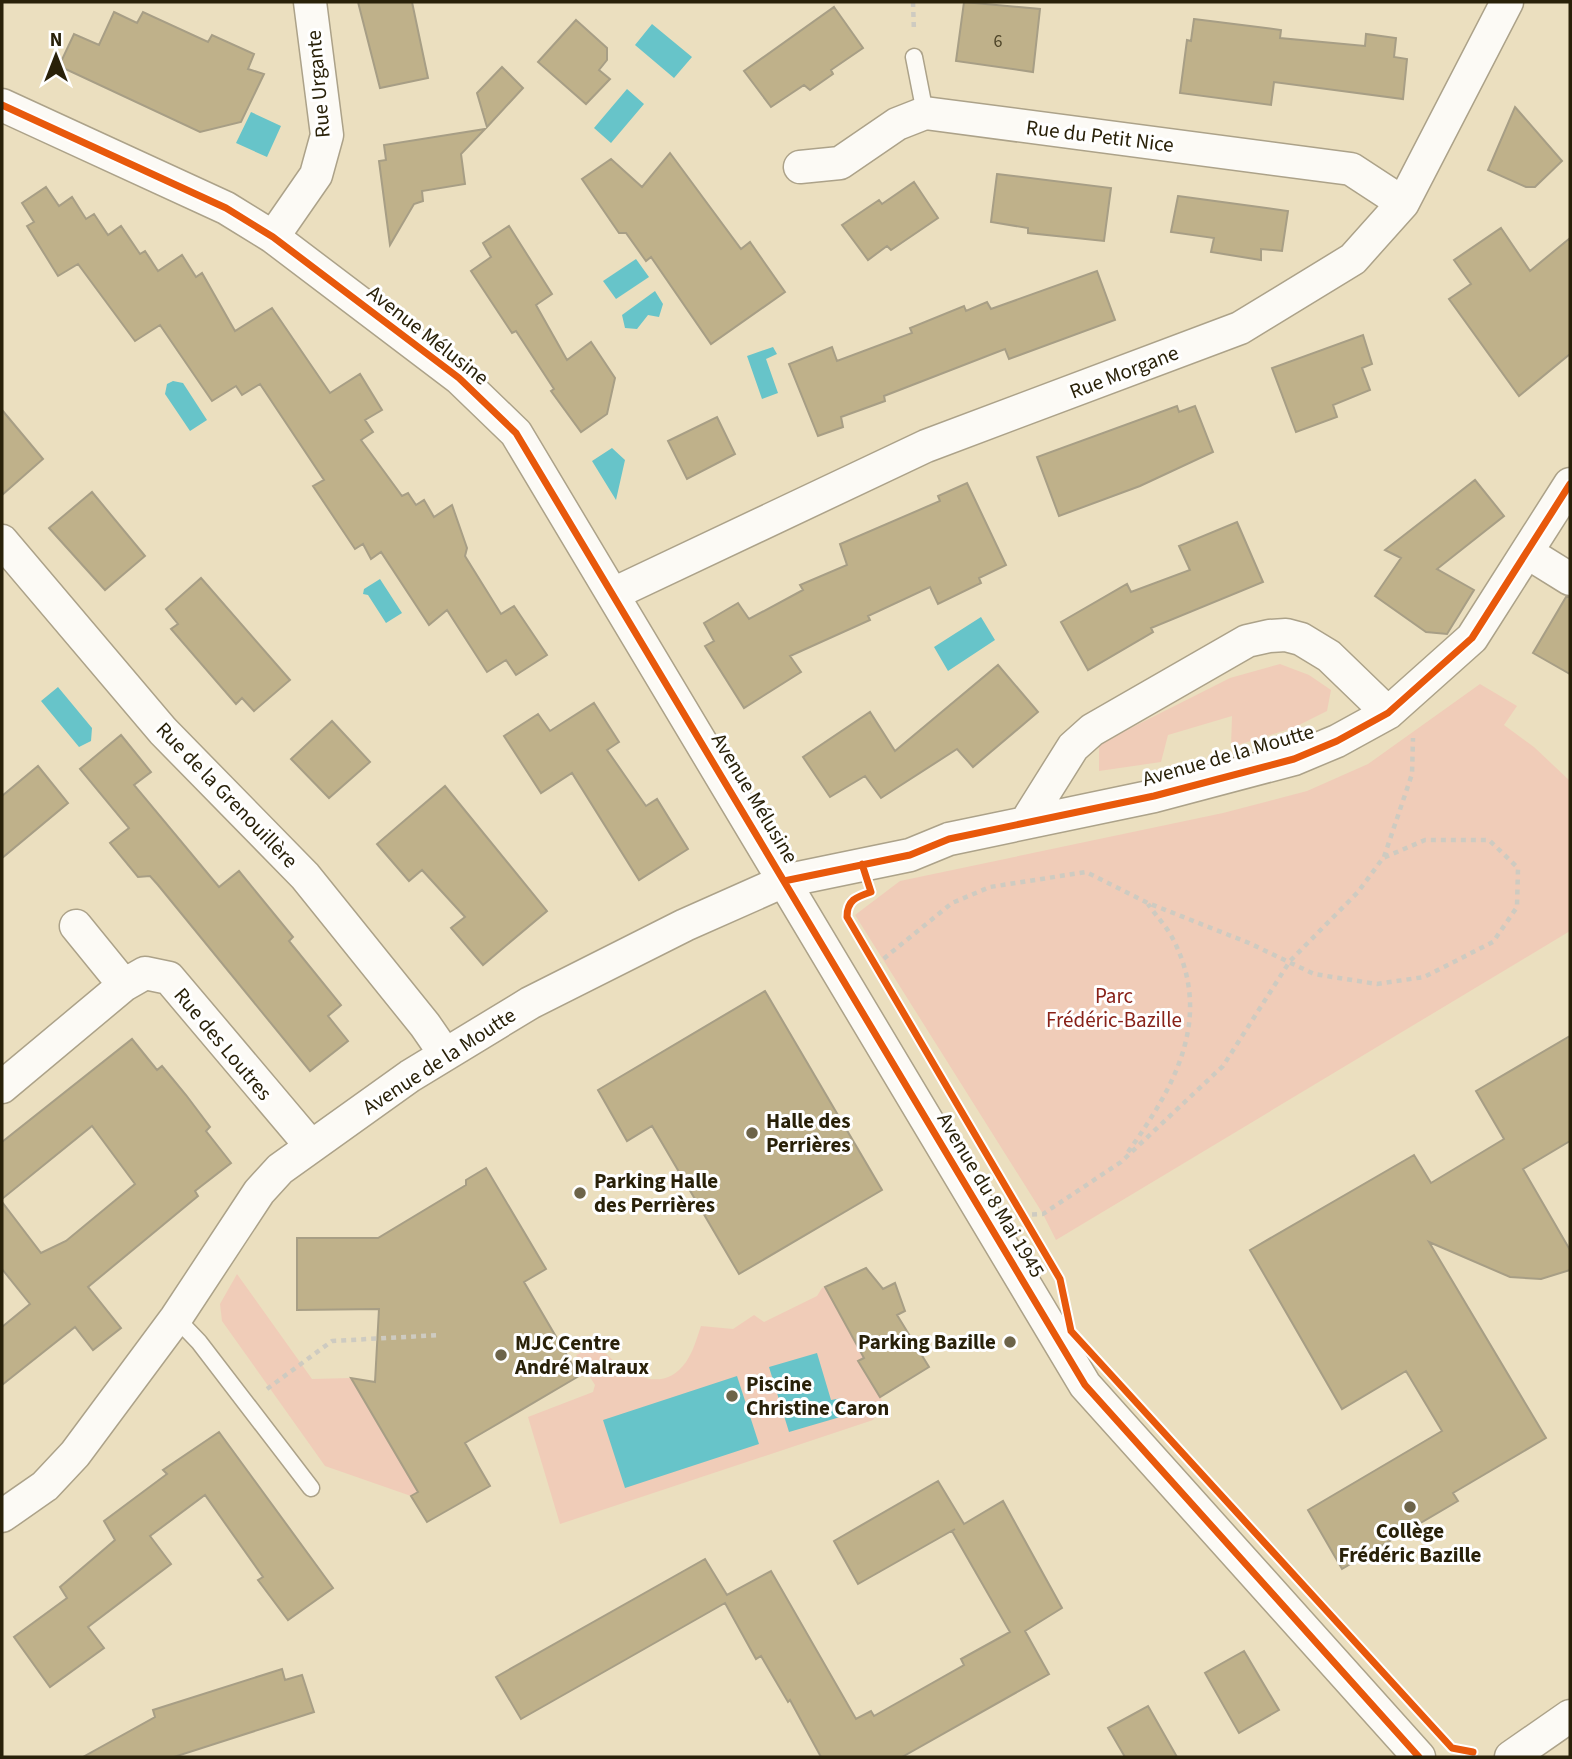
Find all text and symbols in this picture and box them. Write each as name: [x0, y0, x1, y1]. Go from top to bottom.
north arrow: [21, 21, 91, 91]
text: N: [50, 27, 62, 54]
street label: Rue Urgante: [298, 29, 338, 139]
house number: 6: [994, 29, 1003, 54]
street label: Rue du Petit Nice: [1024, 112, 1176, 160]
street label: Avenue Mélusine: [361, 278, 495, 392]
street label: Rue Morgane: [1065, 337, 1183, 407]
street label: Rue de la Grenouillère: [149, 715, 305, 875]
street label: Avenue de la Moutte: [1139, 716, 1317, 794]
street label: Avenue Mélusine: [704, 727, 806, 869]
street label: Rue des Loutres: [167, 981, 279, 1107]
park label: Parc Frédéric-Bazille: [1046, 981, 1182, 1035]
street label: Avenue de la Moutte: [356, 1000, 522, 1122]
place label: Halle des Perrières: [766, 1106, 851, 1160]
street label: Avenue du 8 Mai 1945: [930, 1107, 1052, 1283]
marker: Halle des Perrières: [744, 1125, 760, 1141]
place label: Parking Halle des Perrières: [594, 1166, 718, 1220]
marker: Parking Halle des Perrières: [572, 1185, 588, 1201]
place label: Parking Bazille: [858, 1327, 996, 1357]
place label: MJC Centre André Malraux: [514, 1328, 649, 1382]
marker: Parking Bazille: [1002, 1334, 1018, 1350]
marker: MJC Centre André Malraux: [493, 1347, 509, 1363]
place label: Piscine Christine Caron: [746, 1369, 889, 1423]
marker: Piscine Christine Caron: [724, 1388, 740, 1404]
marker: Collège Frédéric Bazille: [1402, 1499, 1418, 1515]
place label: Collège Frédéric Bazille: [1339, 1516, 1482, 1570]

